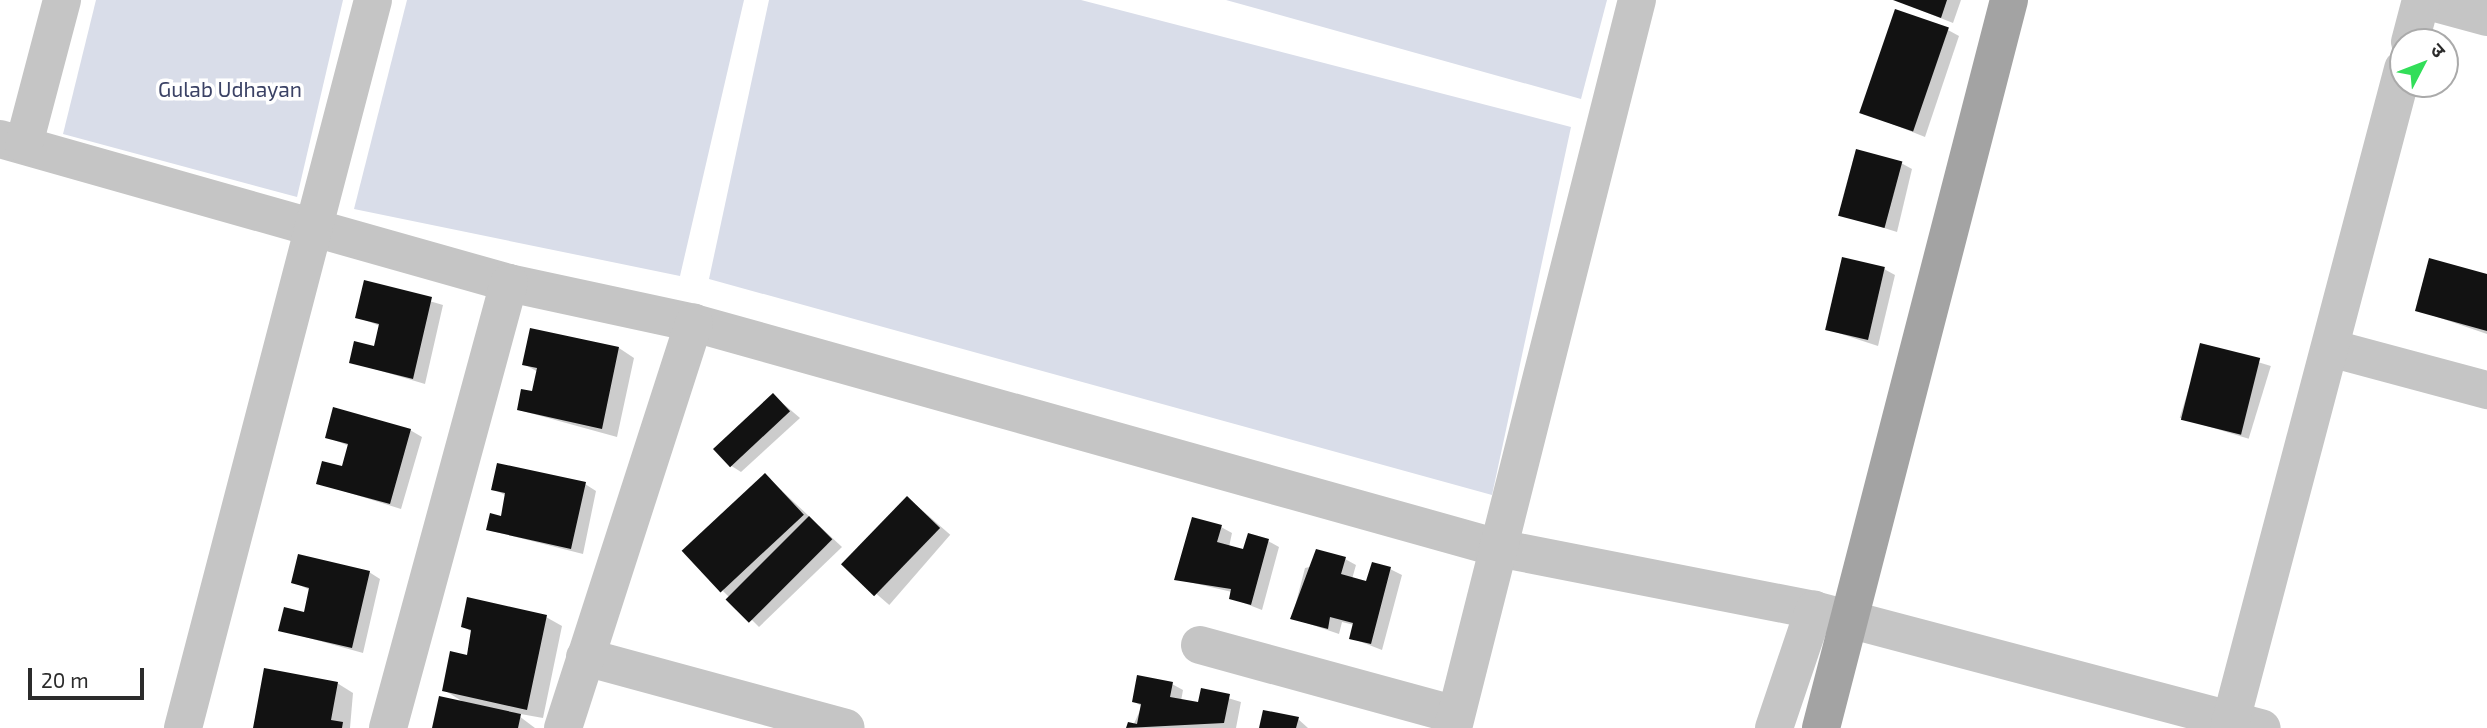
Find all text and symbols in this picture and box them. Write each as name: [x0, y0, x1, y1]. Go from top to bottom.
north arrow: [2389, 28, 2459, 98]
text: उ: [2426, 38, 2451, 62]
park label: Gulab Udhayan: [158, 76, 302, 102]
scale bar: [32, 654, 147, 698]
text: 20 m: [41, 667, 89, 692]

